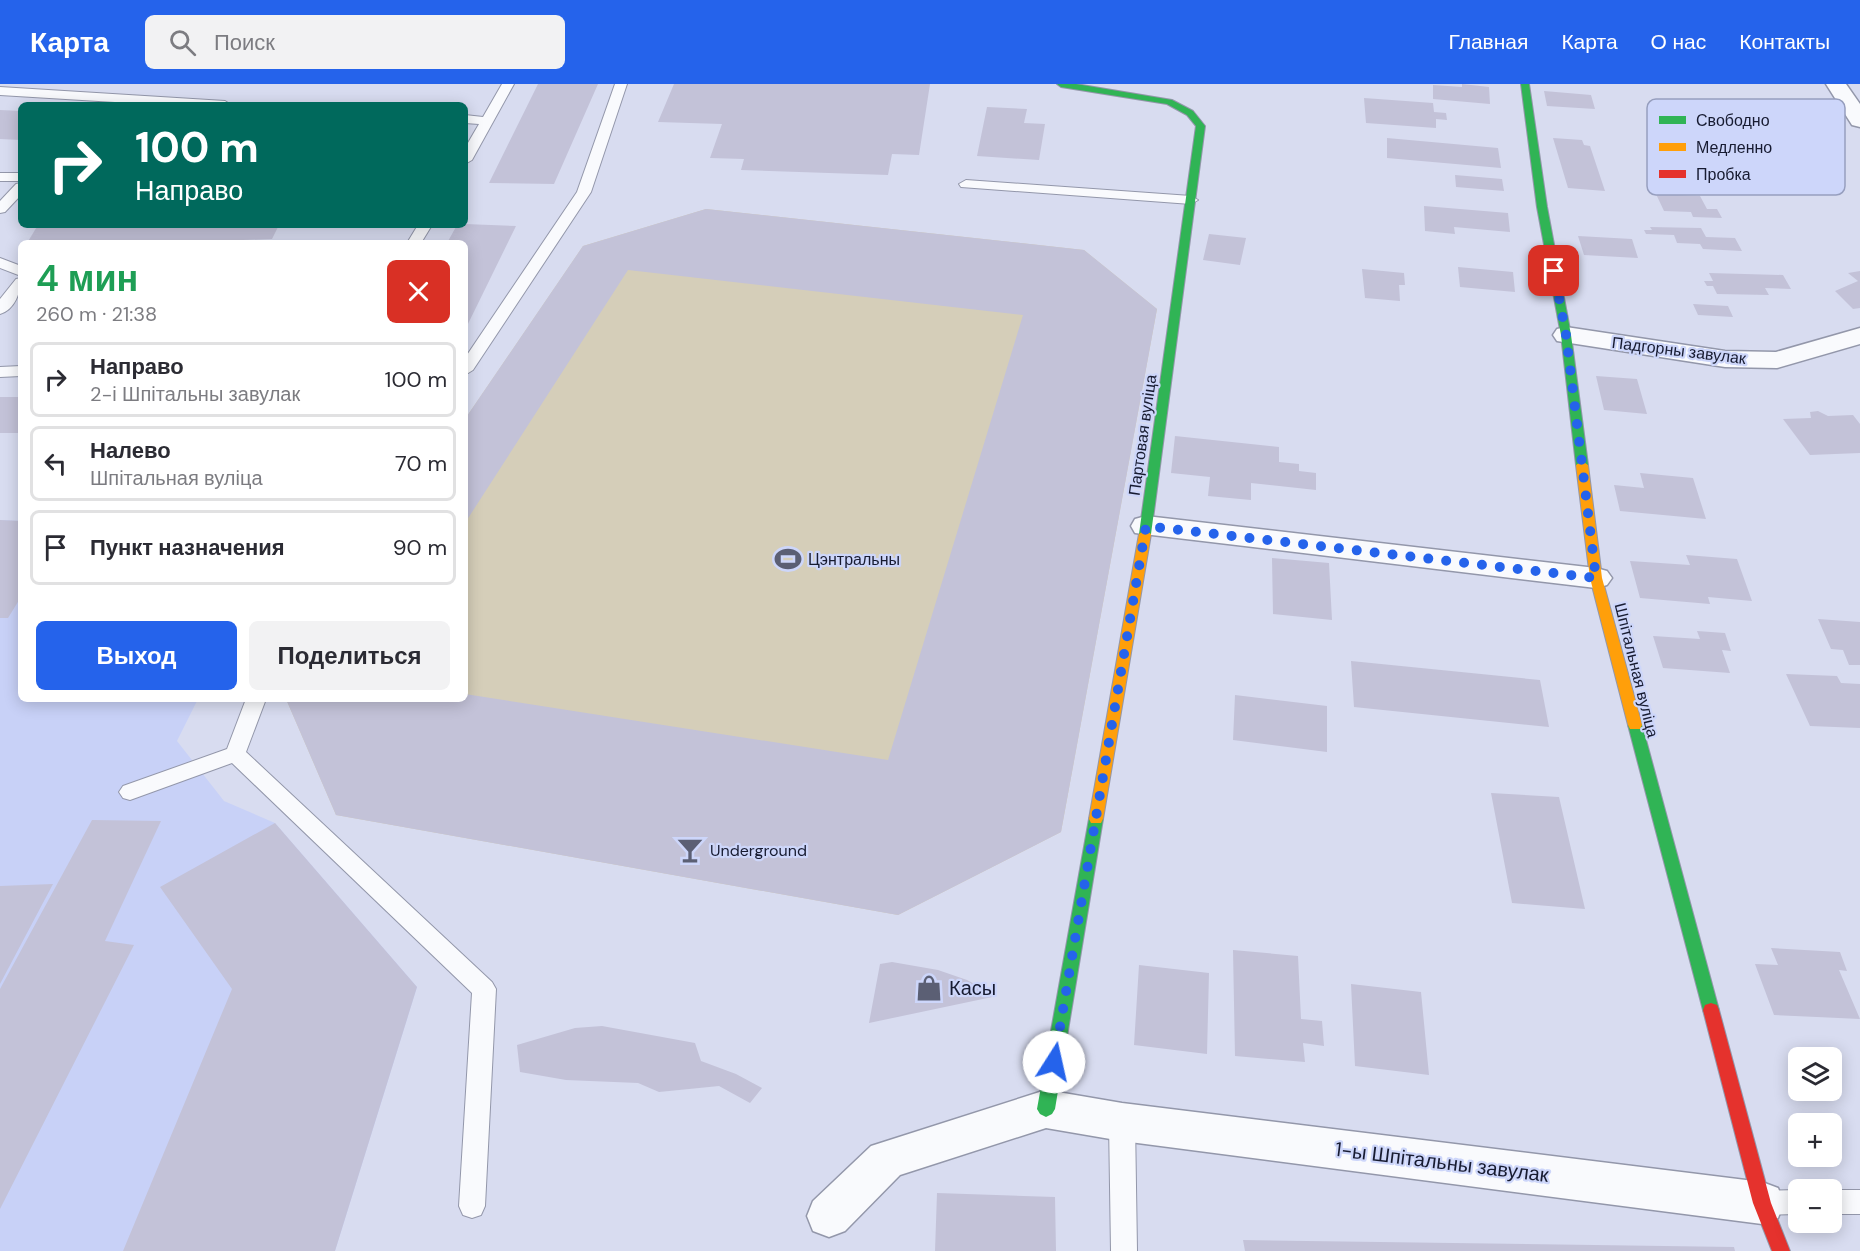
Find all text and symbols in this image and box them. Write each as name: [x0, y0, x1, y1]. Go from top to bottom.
search box: [145, 15, 565, 69]
text: Карта: [30, 24, 109, 61]
icon: search: [166, 26, 199, 59]
text: Поиск: [214, 28, 275, 57]
text: Главная: [1448, 28, 1528, 56]
text: Карта: [1561, 28, 1618, 56]
text: О нас: [1651, 28, 1706, 56]
text: Контакты: [1739, 28, 1830, 56]
legend: [1647, 99, 1845, 195]
text: Свободно: [1696, 110, 1770, 131]
text: 100 m: [135, 120, 259, 175]
icon: right: [36, 126, 114, 204]
text: Медленно: [1696, 137, 1772, 158]
text: Пробка: [1696, 164, 1751, 185]
text: Направо: [135, 173, 243, 208]
pin: [1528, 245, 1579, 296]
icon: arrive: [1537, 254, 1570, 287]
text: 4 мин: [36, 255, 138, 302]
button: close: [387, 260, 450, 323]
text: 260 m · 21:38: [36, 301, 157, 327]
street label: Падгорны завулак: [1611, 332, 1748, 369]
text: Направо: [90, 352, 184, 381]
icon: right: [39, 363, 72, 396]
text: 100 m: [385, 365, 447, 394]
street label: Партовая вуліца: [1124, 373, 1161, 497]
text: 2-і Шпітальны завулак: [90, 381, 300, 407]
text: Налево: [90, 436, 171, 465]
icon: left: [39, 447, 72, 480]
text: 70 m: [395, 449, 447, 478]
text: Шпітальная вуліца: [90, 465, 263, 491]
icon: arrive: [39, 531, 72, 564]
text: Пункт назначения: [90, 533, 285, 562]
text: 90 m: [393, 533, 447, 562]
sports icon: Цэнтральны: [773, 544, 803, 574]
place label: Цэнтральны: [808, 549, 900, 570]
street label: Шпітальная вуліца: [1610, 601, 1663, 740]
button: Выход: [36, 621, 237, 690]
button: Поделиться: [249, 621, 450, 690]
bar icon: Underground: [675, 835, 705, 865]
place label: Underground: [710, 840, 807, 861]
shop icon: Касы: [914, 973, 944, 1003]
place label: Касы: [949, 975, 996, 1001]
position arrow: [1022, 1030, 1086, 1094]
map controls: [1788, 1047, 1842, 1233]
button: layers: [1788, 1047, 1842, 1101]
button: +: [1788, 1113, 1842, 1167]
street label: 1-ы Шпітальны завулак: [1334, 1136, 1550, 1188]
button: −: [1788, 1179, 1842, 1233]

